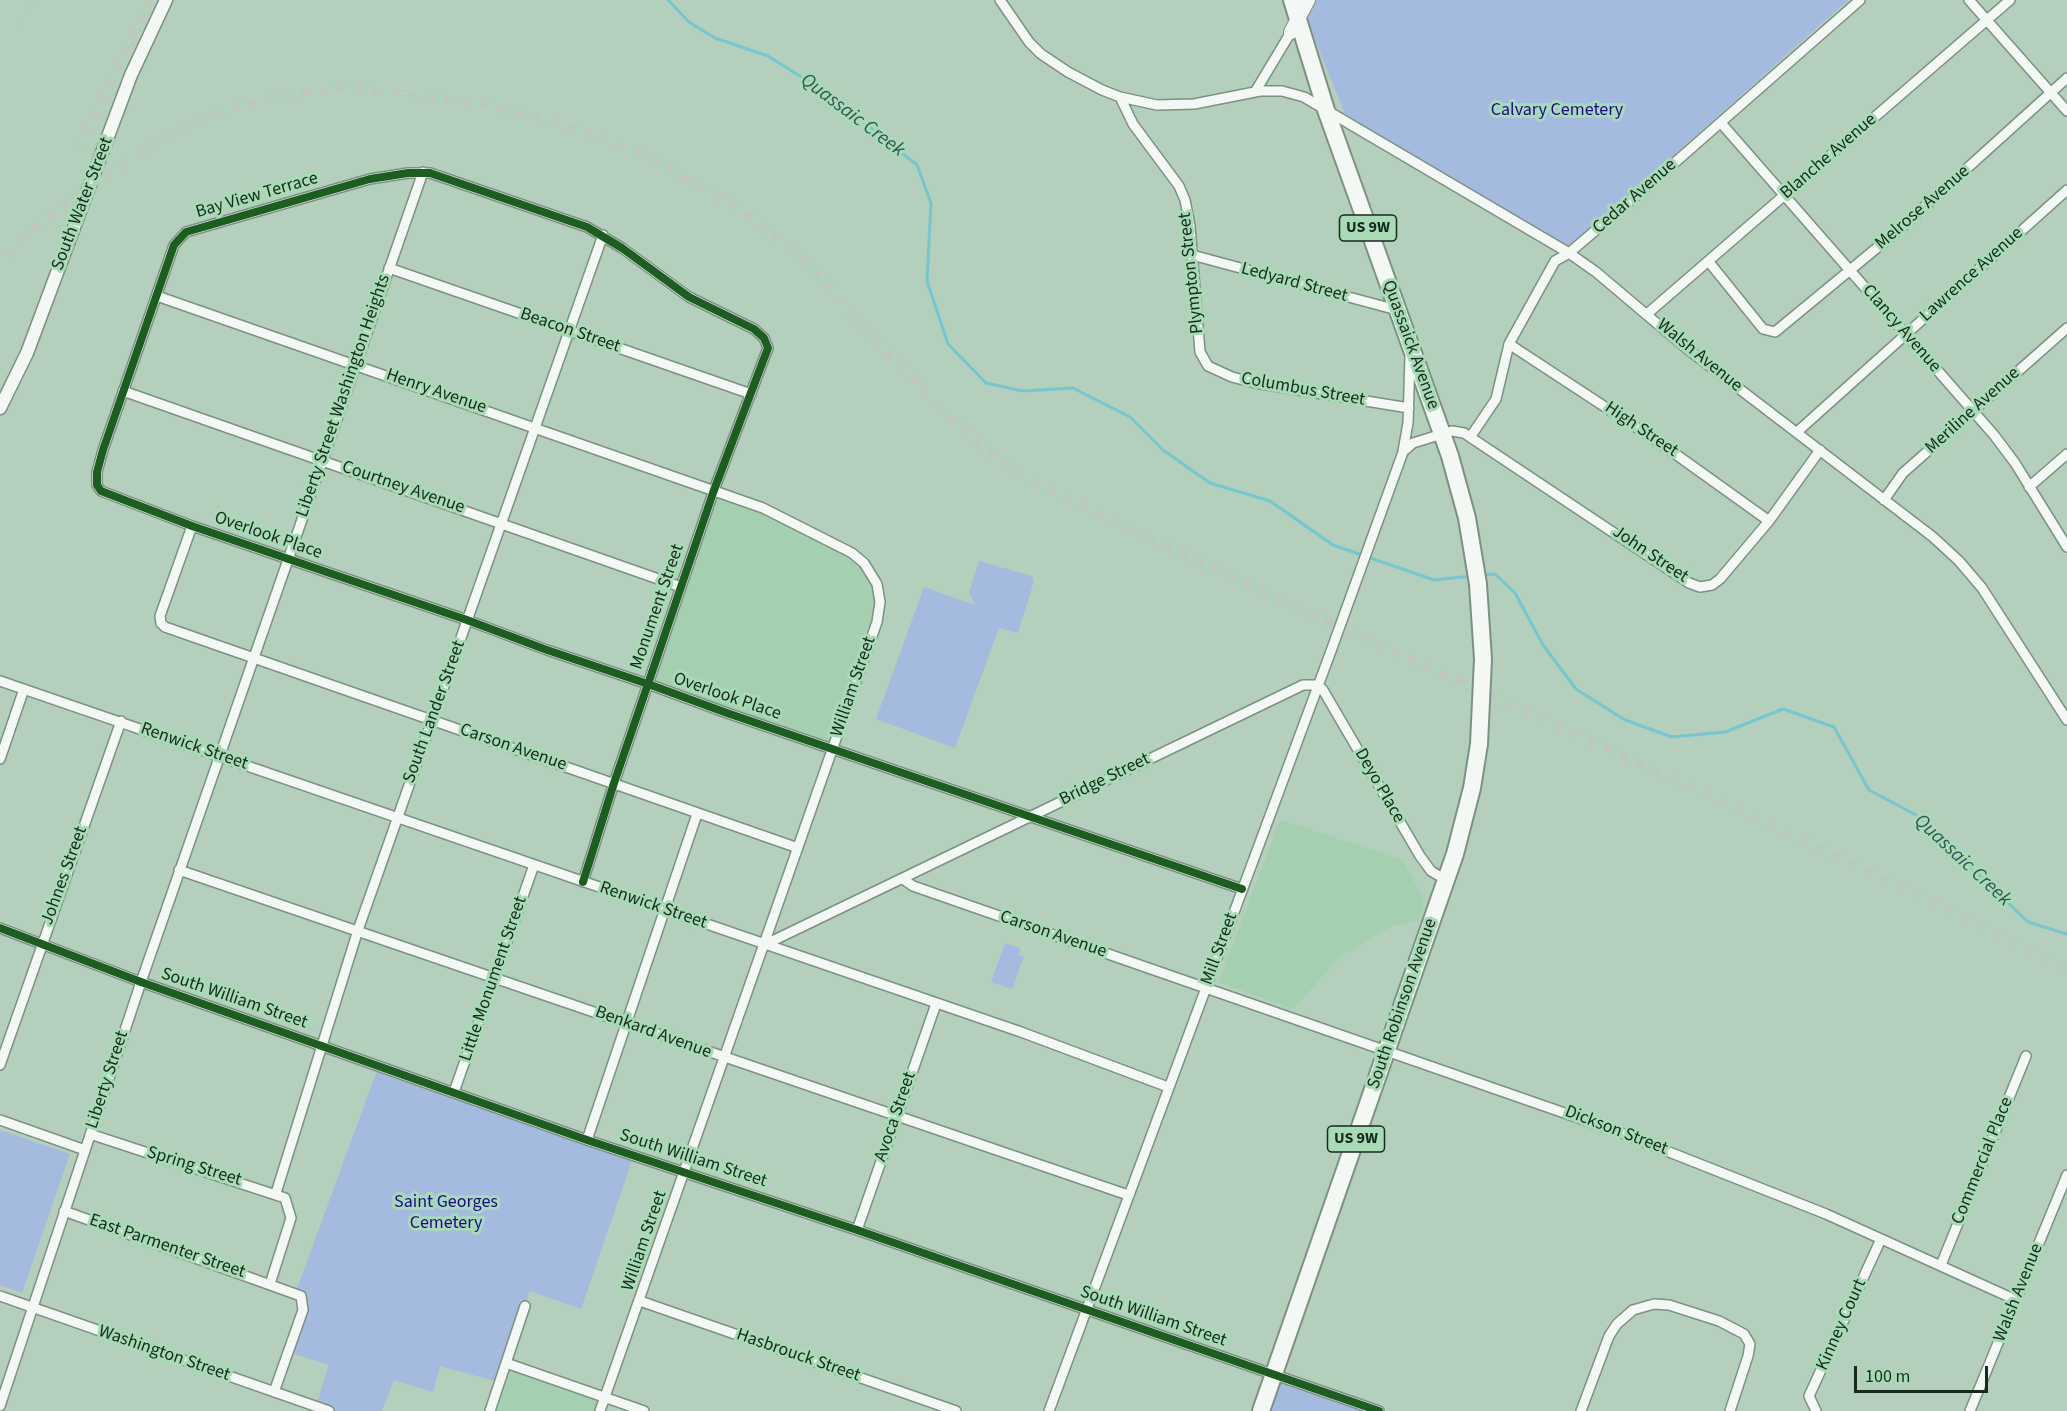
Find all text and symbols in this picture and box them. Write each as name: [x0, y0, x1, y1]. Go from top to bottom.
water label: Quassaic Creek: [795, 69, 909, 163]
park label: Calvary Cemetery: [1491, 100, 1623, 122]
street label: Blanche Avenue: [1777, 109, 1881, 205]
street label: South Water Street: [48, 134, 118, 274]
street label: Cedar Avenue: [1589, 155, 1681, 239]
street label: Melrose Avenue: [1871, 161, 1975, 255]
street label: Bay View Terrace: [193, 168, 321, 224]
street label: Plympton Street: [1175, 211, 1209, 335]
road number: US 9W: [1340, 215, 1396, 241]
street label: Lawrence Avenue: [1916, 223, 2028, 327]
street label: Ledyard Street: [1238, 258, 1350, 308]
street label: Liberty Street Washington Heights: [292, 272, 396, 520]
street label: Quassaick Avenue: [1377, 278, 1443, 412]
street label: Clancy Avenue: [1857, 281, 1945, 377]
street label: Beacon Street: [517, 304, 623, 358]
street label: Walsh Avenue: [1652, 315, 1746, 397]
street label: Meriline Avenue: [1921, 363, 2025, 459]
street label: Henry Avenue: [383, 365, 489, 419]
street label: Columbus Street: [1239, 368, 1367, 412]
street label: High Street: [1600, 398, 1682, 462]
street label: Courtney Avenue: [339, 457, 467, 519]
street label: Overlook Place: [211, 507, 325, 565]
street label: John Street: [1608, 522, 1692, 588]
street label: Monument Street: [626, 542, 690, 672]
street label: William Street: [827, 634, 881, 740]
street label: South Lander Street: [399, 638, 471, 786]
street label: Overlook Place: [670, 668, 784, 726]
street label: Renwick Street: [138, 719, 250, 775]
street label: Carson Avenue: [457, 720, 569, 776]
street label: Deyo Place: [1349, 745, 1409, 827]
street label: Bridge Street: [1056, 749, 1154, 811]
water label: Quassaic Creek: [1908, 810, 2016, 912]
street label: Johnes Street: [37, 824, 93, 928]
street label: Renwick Street: [597, 878, 709, 934]
street label: Little Monument Street: [456, 894, 532, 1064]
street label: Carson Avenue: [997, 907, 1109, 963]
street label: Mill Street: [1197, 910, 1243, 988]
street label: South Robinson Avenue: [1364, 916, 1442, 1092]
street label: South William Street: [158, 964, 310, 1034]
street label: Benkard Avenue: [592, 1002, 714, 1064]
street label: Liberty Street: [82, 1028, 134, 1132]
street label: Avoca Street: [871, 1069, 921, 1165]
street label: Commercial Place: [1948, 1094, 2018, 1228]
street label: Dickson Street: [1562, 1101, 1670, 1161]
street label: South William Street: [617, 1125, 769, 1193]
road number: US 9W: [1328, 1126, 1384, 1152]
street label: Spring Street: [144, 1142, 244, 1192]
street label: William Street: [618, 1188, 672, 1294]
park label: Saint Georges Cemetery: [394, 1192, 498, 1234]
street label: East Parmenter Street: [86, 1210, 248, 1284]
street label: Walsh Avenue: [1990, 1241, 2048, 1345]
street label: Kinney Court: [1812, 1276, 1872, 1374]
street label: South William Street: [1077, 1282, 1229, 1352]
street label: Washington Street: [95, 1321, 233, 1387]
street label: Hasbrouck Street: [733, 1325, 863, 1387]
scale bar: [1857, 1354, 1990, 1392]
text: 100 m: [1865, 1364, 1910, 1389]

